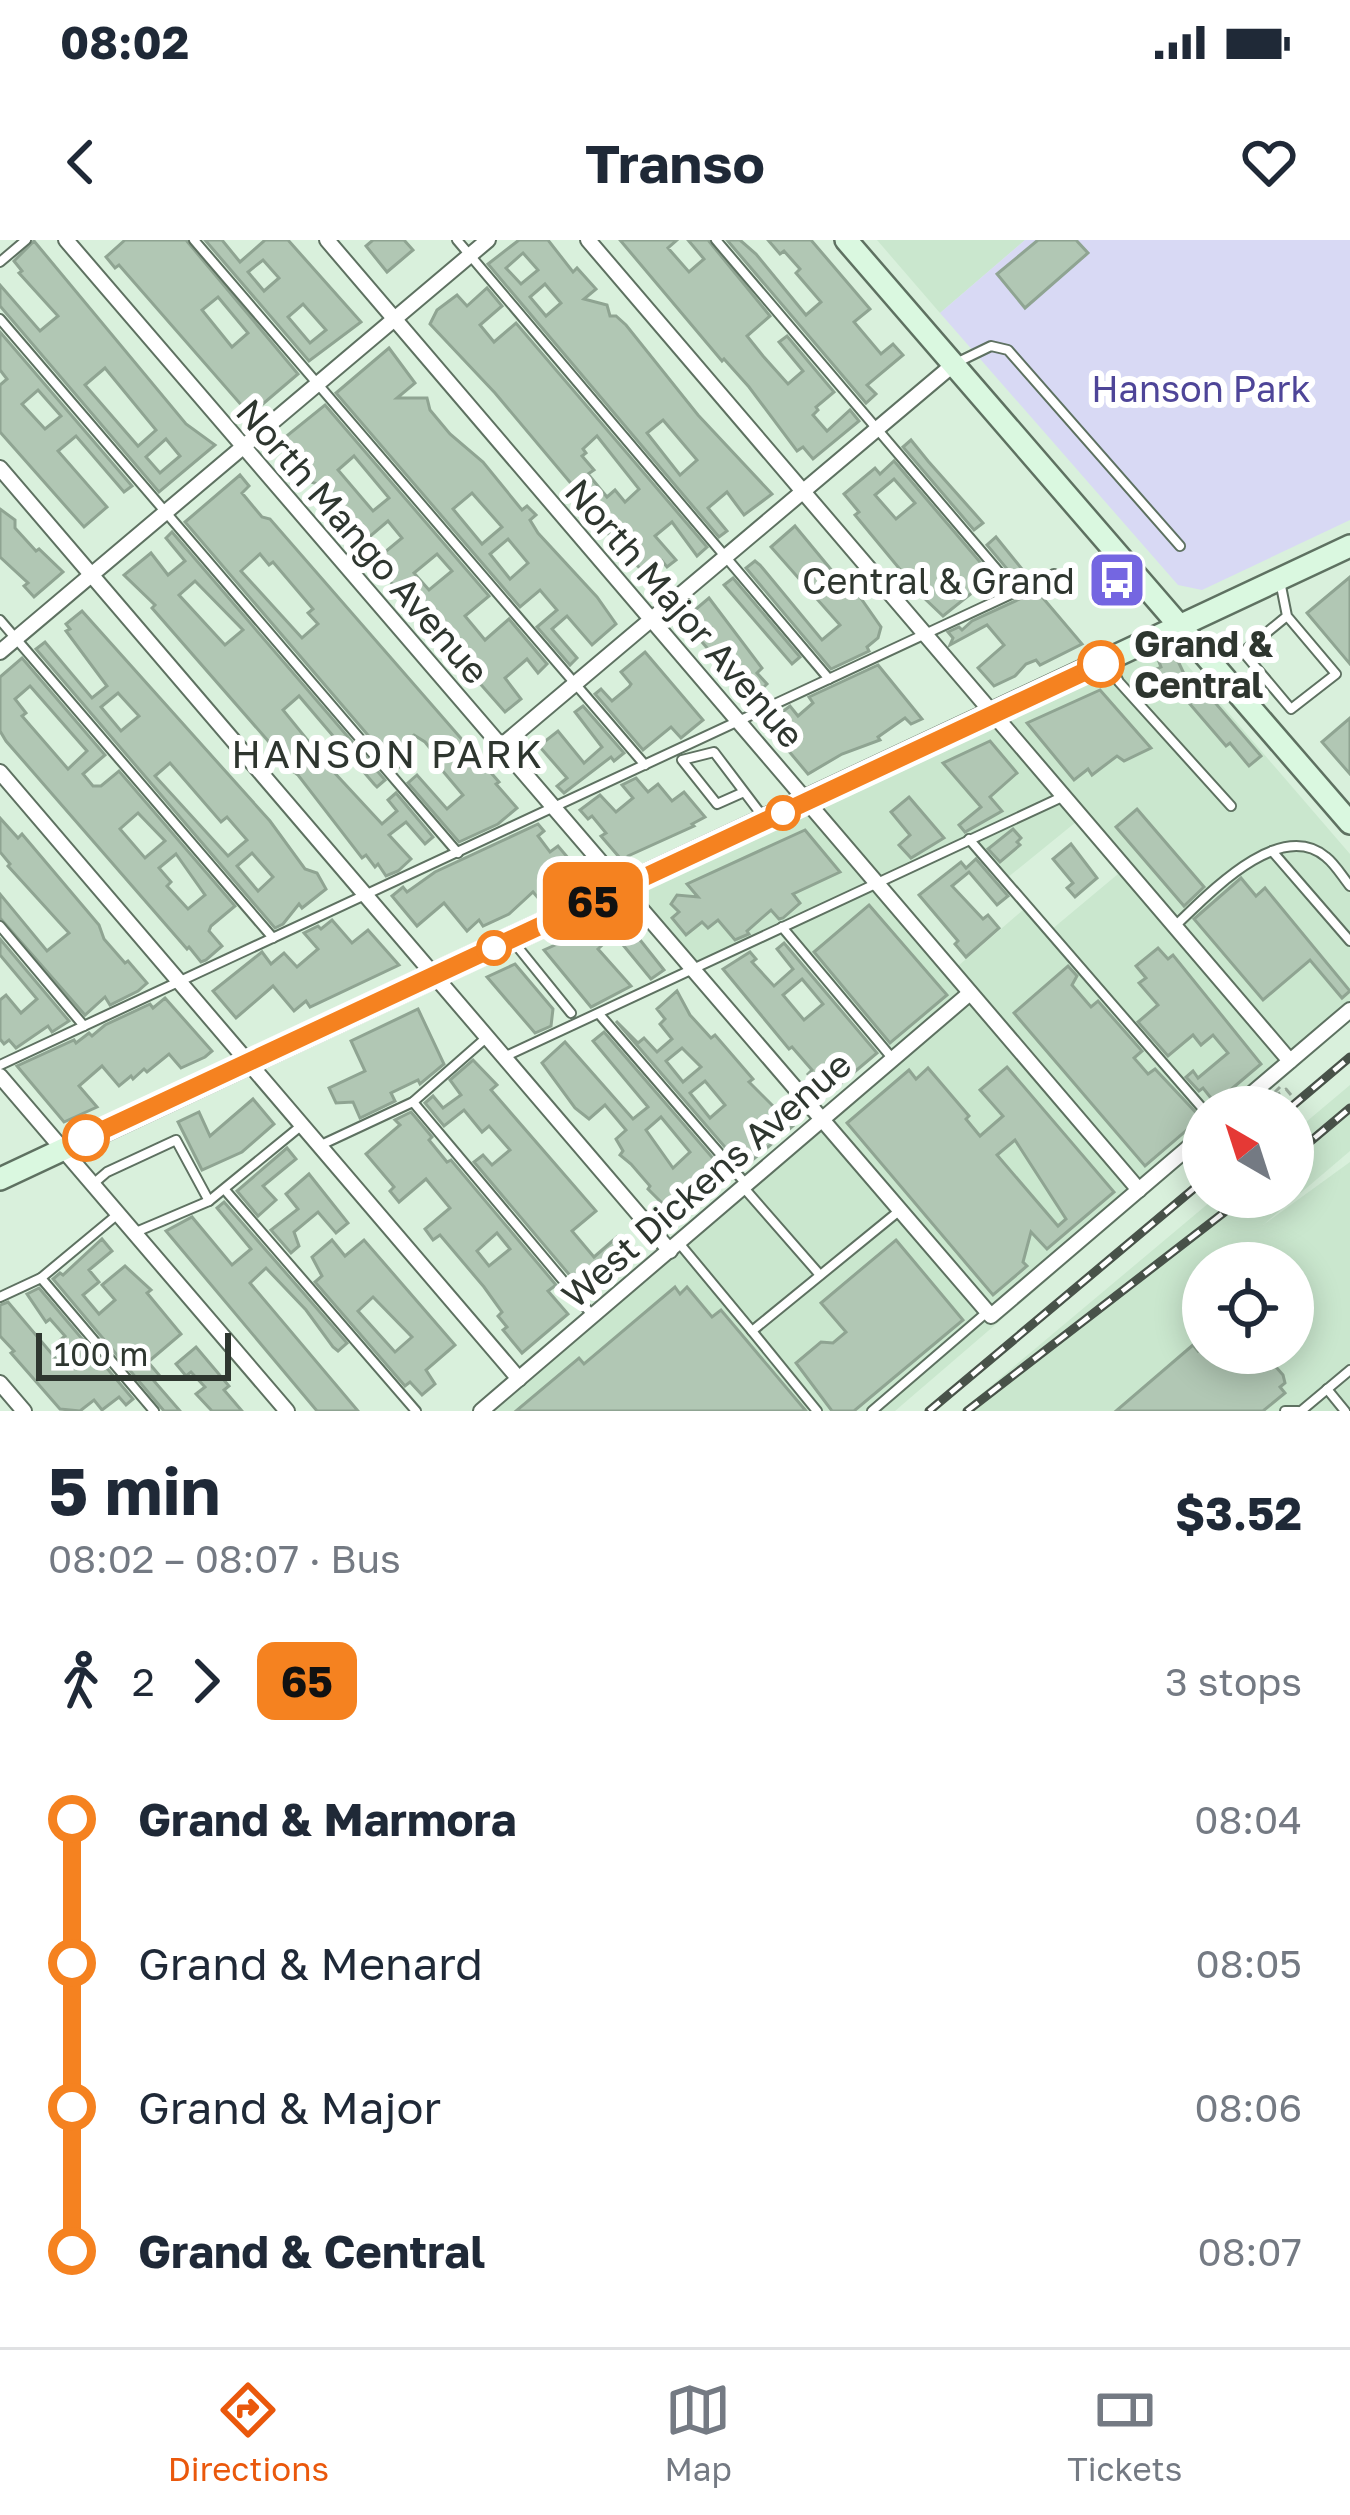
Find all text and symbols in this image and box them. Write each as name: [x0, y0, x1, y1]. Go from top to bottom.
text: 08:02: [60, 15, 189, 69]
icon: back: [48, 129, 114, 195]
icon: heart: [1236, 129, 1302, 195]
text: Transo: [585, 130, 765, 195]
park label: Hanson Park: [1091, 367, 1311, 410]
street label: North Mango Avenue: [228, 390, 498, 692]
street label: North Major Avenue: [557, 470, 813, 756]
bus stop icon: Central & Grand: [1086, 549, 1148, 611]
place label: Central & Grand: [802, 559, 1075, 602]
place label: Grand & Central: [1134, 622, 1274, 706]
marker: Grand & Central: [1079, 642, 1123, 686]
district label: HANSON PARK: [231, 730, 545, 777]
unlabelled marker: [767, 797, 799, 829]
line badge: 65: [539, 862, 647, 940]
text: 65: [567, 876, 619, 926]
unlabelled marker: [478, 932, 510, 964]
street label: West Dickens Avenue: [553, 1042, 859, 1316]
north arrow: [1182, 1086, 1314, 1218]
map controls: [1182, 1086, 1314, 1374]
unlabelled marker: [64, 1116, 108, 1160]
button: locate: [1182, 1242, 1314, 1374]
scale bar: [36, 1327, 231, 1380]
text: 100 m: [54, 1334, 148, 1373]
text: 5 min: [48, 1450, 221, 1530]
text: $3.52: [1175, 1486, 1302, 1540]
text: 08:02 – 08:07 · Bus: [48, 1535, 401, 1582]
icon: walk: [48, 1648, 114, 1714]
icon: forward: [173, 1648, 239, 1714]
text: 65: [281, 1656, 333, 1706]
text: 2: [132, 1658, 155, 1705]
text: 3 stops: [1165, 1658, 1302, 1705]
text: Grand & Marmora: [138, 1792, 516, 1846]
text: 08:04: [1194, 1796, 1302, 1843]
text: Grand & Menard: [138, 1936, 483, 1990]
text: 08:05: [1196, 1940, 1302, 1987]
text: Grand & Major: [138, 2080, 441, 2134]
text: 08:06: [1195, 2084, 1302, 2131]
text: Grand & Central: [138, 2224, 485, 2278]
text: 08:07: [1197, 2228, 1302, 2275]
tab: Directions: [168, 2377, 329, 2488]
tab: Map: [664, 2377, 732, 2488]
tab: Tickets: [1067, 2377, 1182, 2488]

